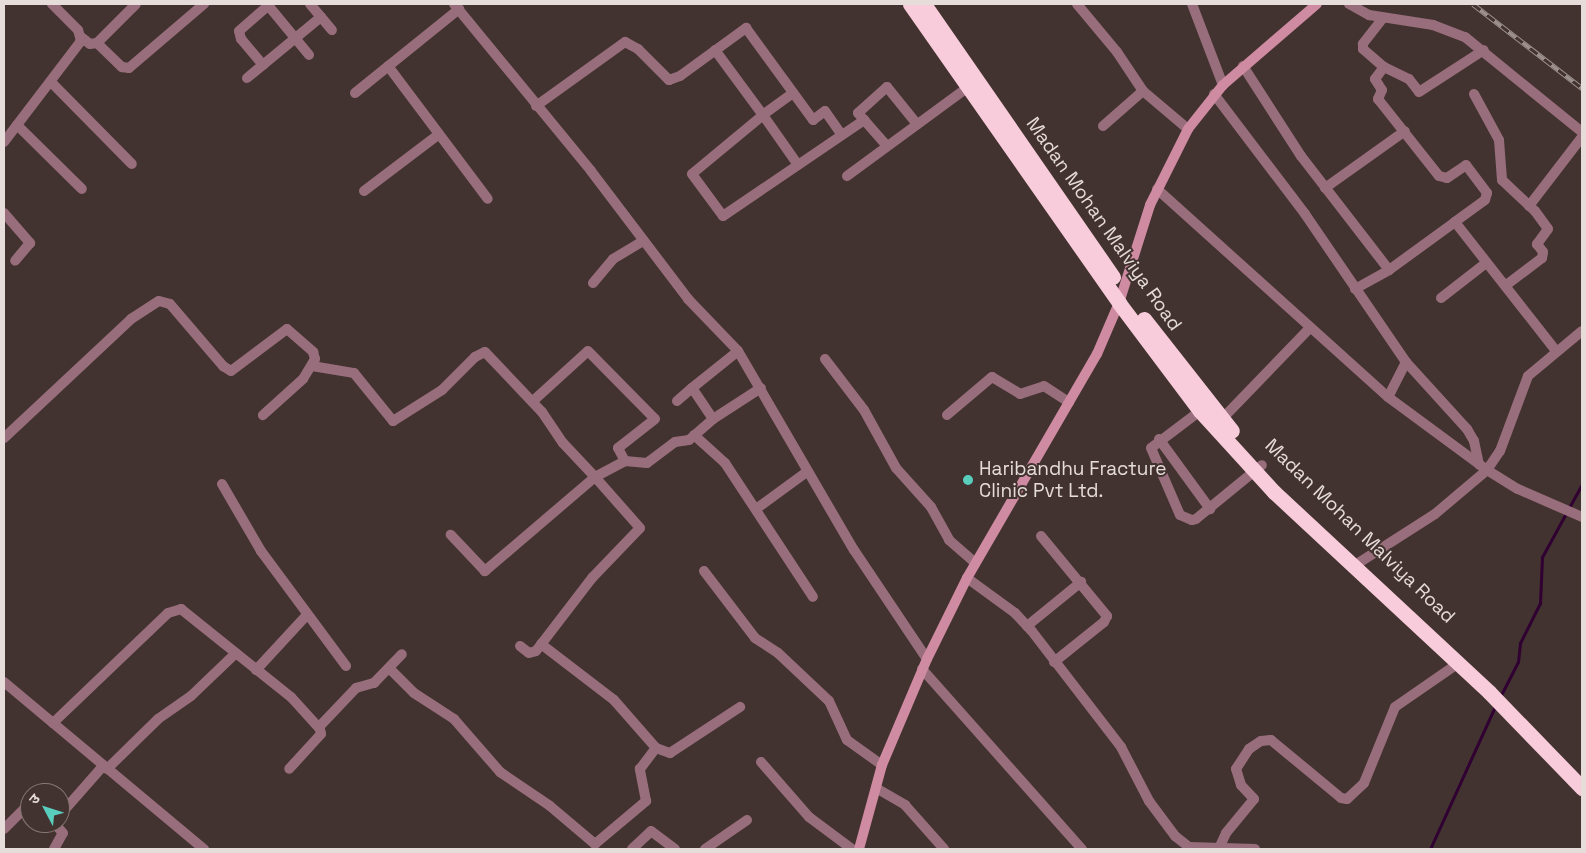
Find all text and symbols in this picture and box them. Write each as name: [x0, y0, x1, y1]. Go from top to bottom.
street label: Madan Mohan Malviya Road: [1022, 113, 1186, 335]
street label: Madan Mohan Malviya Road: [1260, 434, 1460, 628]
place label: Haribandhu Fracture Clinic Pvt Ltd.: [979, 458, 1166, 502]
marker: Haribandhu Fracture Clinic Pvt Ltd.: [961, 473, 975, 487]
north arrow: [20, 783, 70, 833]
text: उ: [25, 790, 44, 808]

